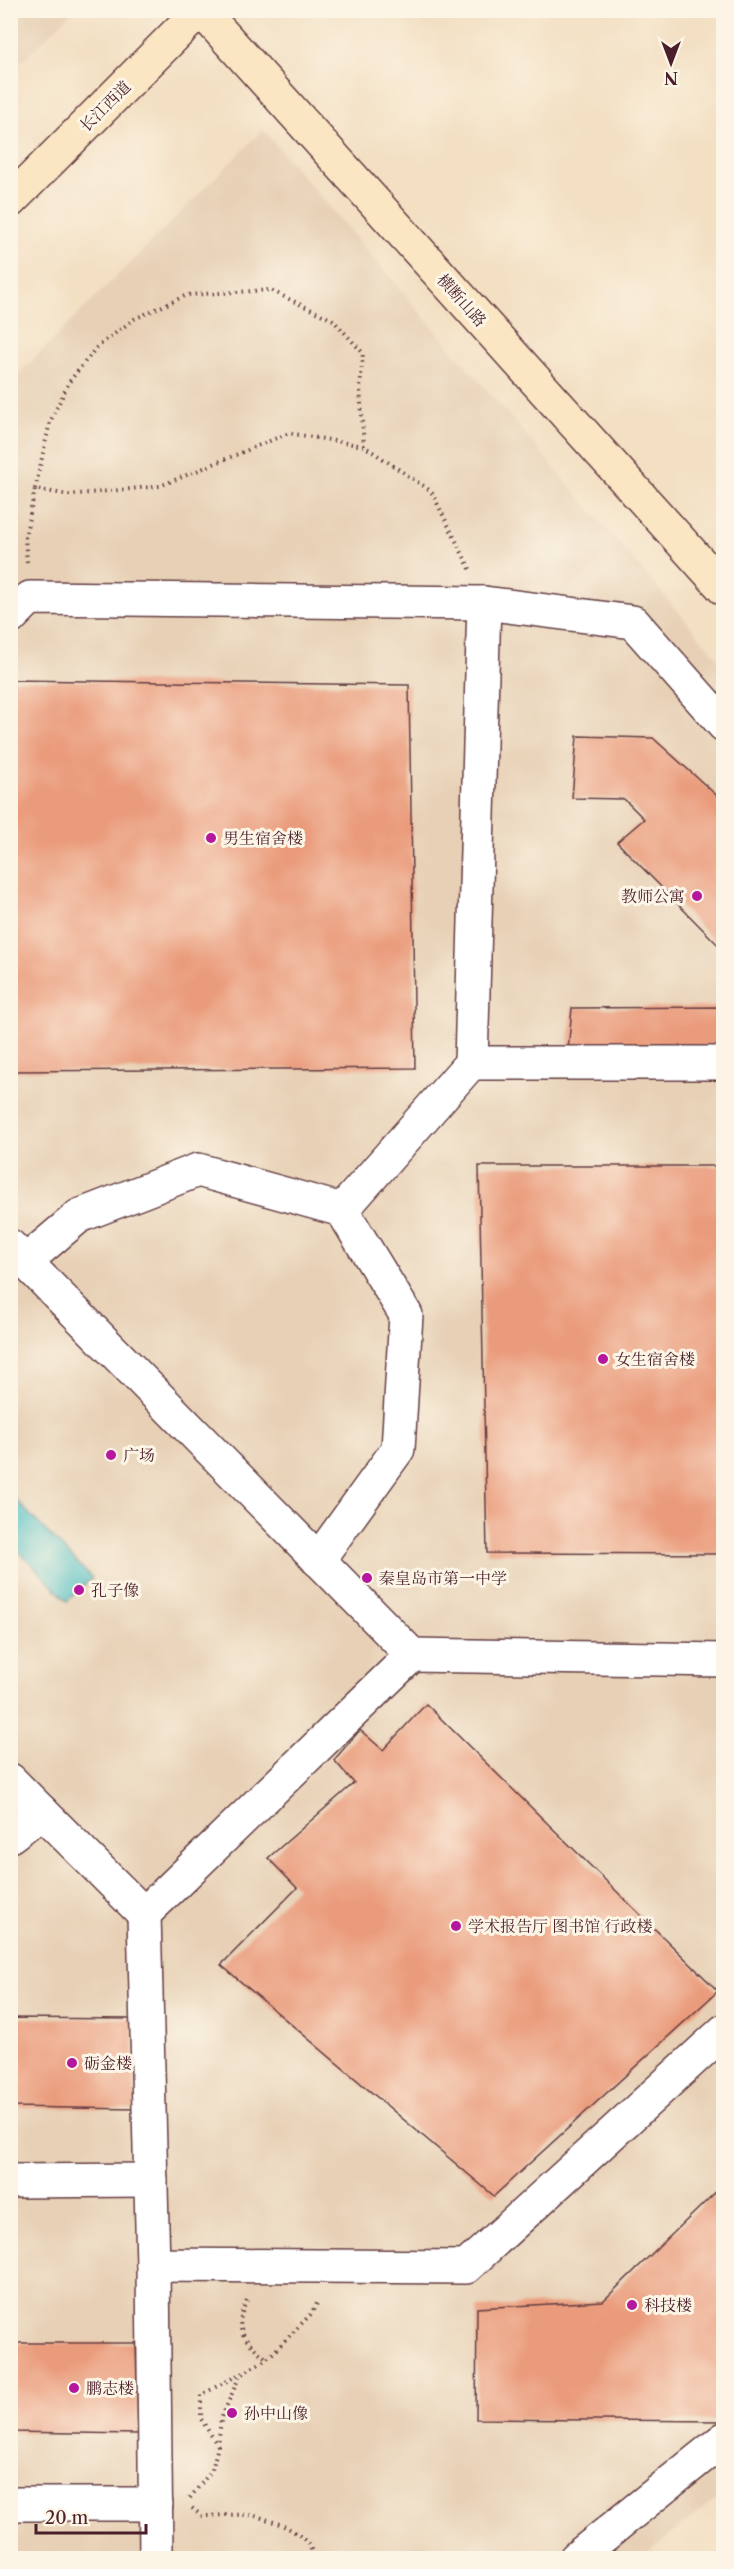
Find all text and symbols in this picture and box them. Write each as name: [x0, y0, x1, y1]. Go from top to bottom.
north arrow: [641, 33, 701, 93]
text: N: [664, 68, 678, 88]
street label: 长江西道: [75, 76, 135, 136]
street label: 横断山路: [433, 270, 491, 330]
place label: 男生宿舍楼: [223, 828, 303, 848]
marker: 男生宿舍楼: [204, 831, 218, 845]
place label: 教师公寓: [621, 886, 685, 906]
marker: 教师公寓: [690, 889, 704, 903]
place label: 女生宿舍楼: [615, 1349, 695, 1369]
marker: 女生宿舍楼: [596, 1352, 610, 1366]
place label: 广场: [123, 1445, 155, 1465]
marker: 广场: [104, 1448, 118, 1462]
place label: 秦皇岛市第一中学: [379, 1568, 507, 1588]
marker: 秦皇岛市第一中学: [360, 1571, 374, 1585]
place label: 孔子像: [91, 1580, 139, 1600]
marker: 孔子像: [72, 1583, 86, 1597]
place label: 学术报告厅 图书馆 行政楼: [468, 1916, 653, 1936]
marker: 学术报告厅 图书馆 行政楼: [449, 1919, 463, 1933]
place label: 砺金楼: [84, 2053, 132, 2073]
marker: 砺金楼: [65, 2056, 79, 2070]
place label: 科技楼: [644, 2295, 692, 2315]
marker: 科技楼: [625, 2298, 639, 2312]
place label: 鹏志楼: [86, 2378, 134, 2398]
marker: 鹏志楼: [67, 2381, 81, 2395]
place label: 孙中山像: [244, 2403, 308, 2423]
marker: 孙中山像: [225, 2406, 239, 2420]
scale bar: [36, 2497, 146, 2535]
text: 20 m: [45, 2507, 89, 2529]

